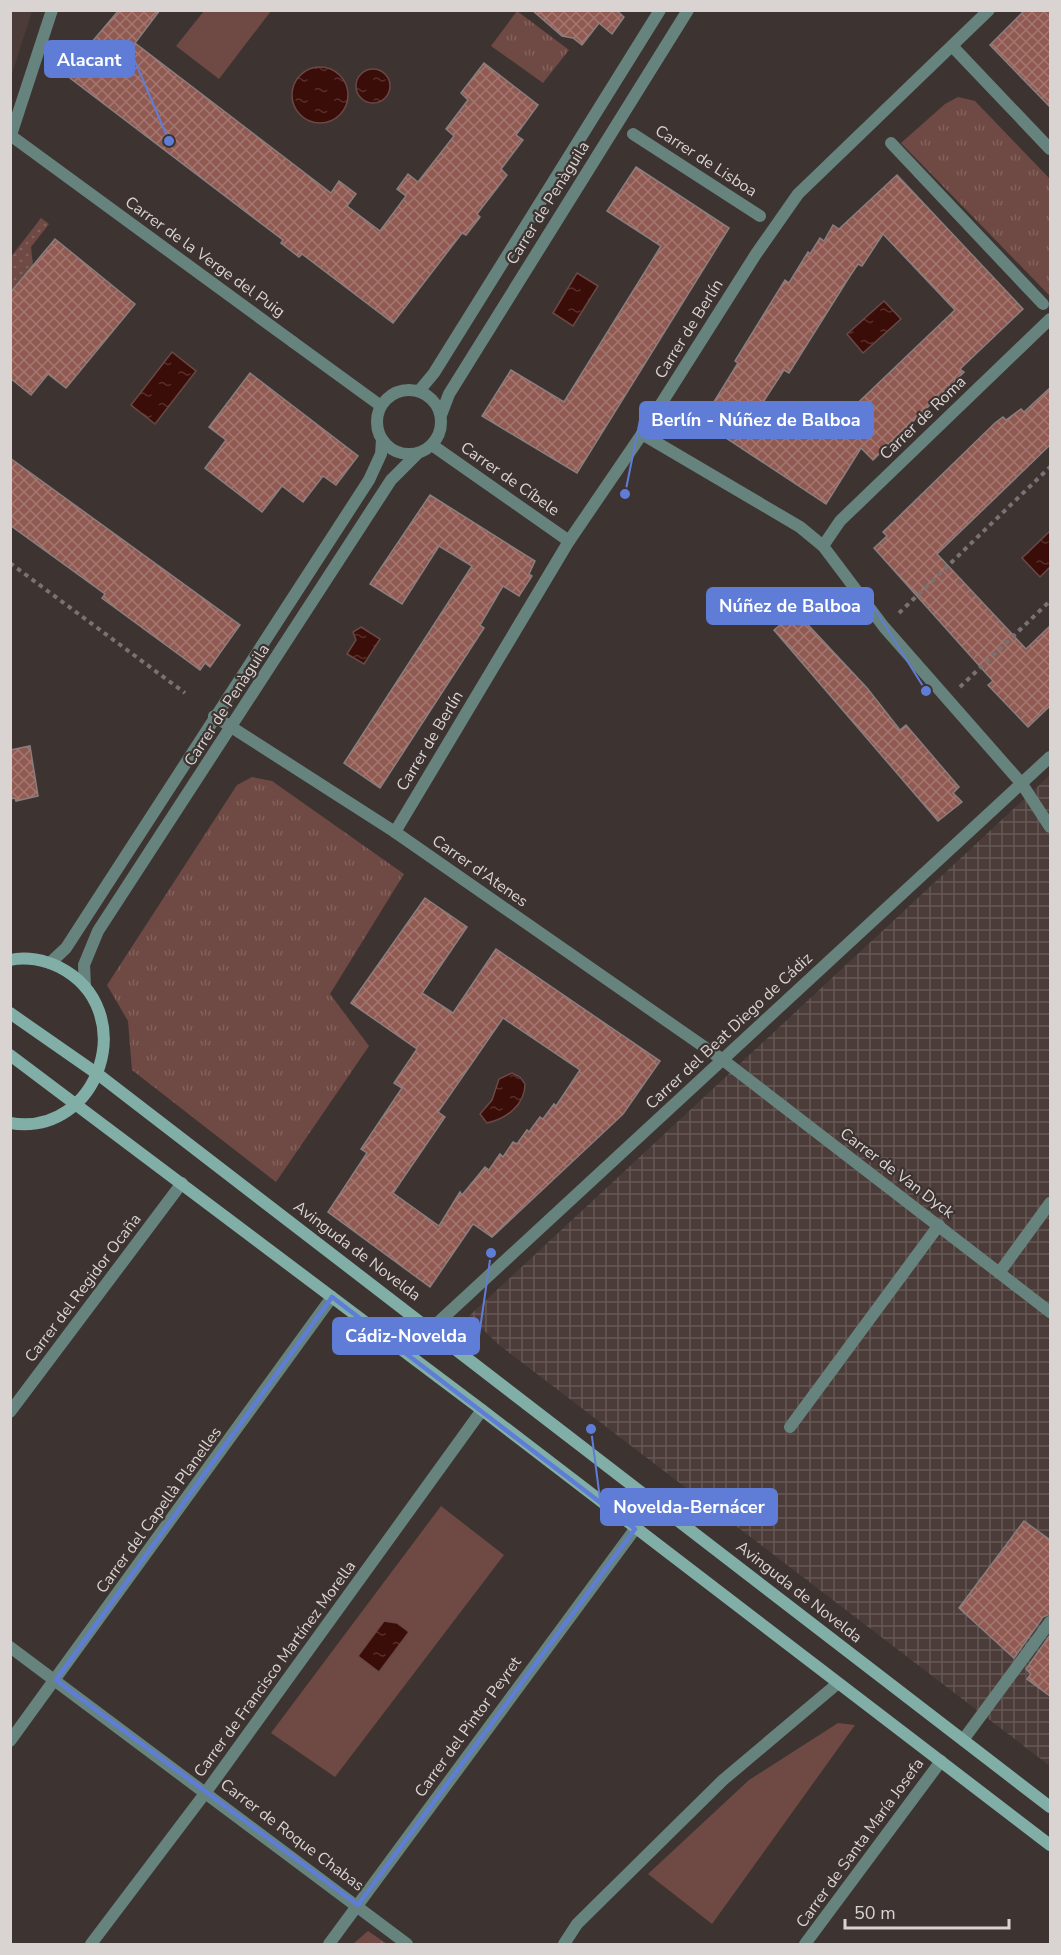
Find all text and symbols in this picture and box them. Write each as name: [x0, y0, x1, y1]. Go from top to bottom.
callout: Alacant: [45, 41, 134, 77]
text: Alacant: [57, 48, 121, 72]
street label: Carrer de Lisboa: [651, 120, 761, 202]
street label: Carrer de Penàguila: [501, 137, 595, 269]
street label: Carrer de la Verge del Puig: [120, 191, 290, 323]
street label: Carrer de Berlín: [650, 275, 728, 383]
street label: Carrer de Roma: [875, 371, 971, 465]
callout: Berlín - Núñez de Balboa: [640, 402, 873, 438]
text: Berlín - Núñez de Balboa: [651, 408, 861, 432]
street label: Carrer de Cíbele: [456, 437, 564, 521]
callout: Núñez de Balboa: [707, 588, 873, 624]
text: Núñez de Balboa: [719, 594, 861, 618]
street label: Carrer de Penàguila: [179, 640, 275, 770]
street label: Carrer de Berlín: [391, 687, 469, 795]
street label: Carrer d'Atenes: [428, 830, 532, 912]
street label: Carrer del Beat Diego de Cádiz: [641, 948, 817, 1114]
street label: Carrer de Van Dyck: [835, 1123, 959, 1224]
street label: Avinguda de Novelda: [289, 1196, 425, 1306]
street label: Carrer del Regidor Ocaña: [20, 1209, 146, 1367]
callout: Cádiz-Novelda: [333, 1318, 479, 1354]
text: Cádiz-Novelda: [345, 1324, 467, 1348]
street label: Carrer del Capellà Planelles: [91, 1422, 227, 1598]
callout: Novelda-Bernácer: [601, 1489, 777, 1525]
text: Novelda-Bernácer: [613, 1495, 765, 1519]
street label: Avinguda de Novelda: [731, 1536, 867, 1648]
street label: Carrer de Francisco Martínez Morella: [189, 1556, 361, 1782]
street label: Carrer del Pintor Peyret: [410, 1652, 527, 1802]
street label: Carrer de Santa María Josefa: [791, 1754, 929, 1932]
street label: Carrer de Roque Chabas: [216, 1774, 368, 1896]
scale bar: [845, 1892, 1008, 1930]
text: 50 m: [854, 1901, 896, 1925]

